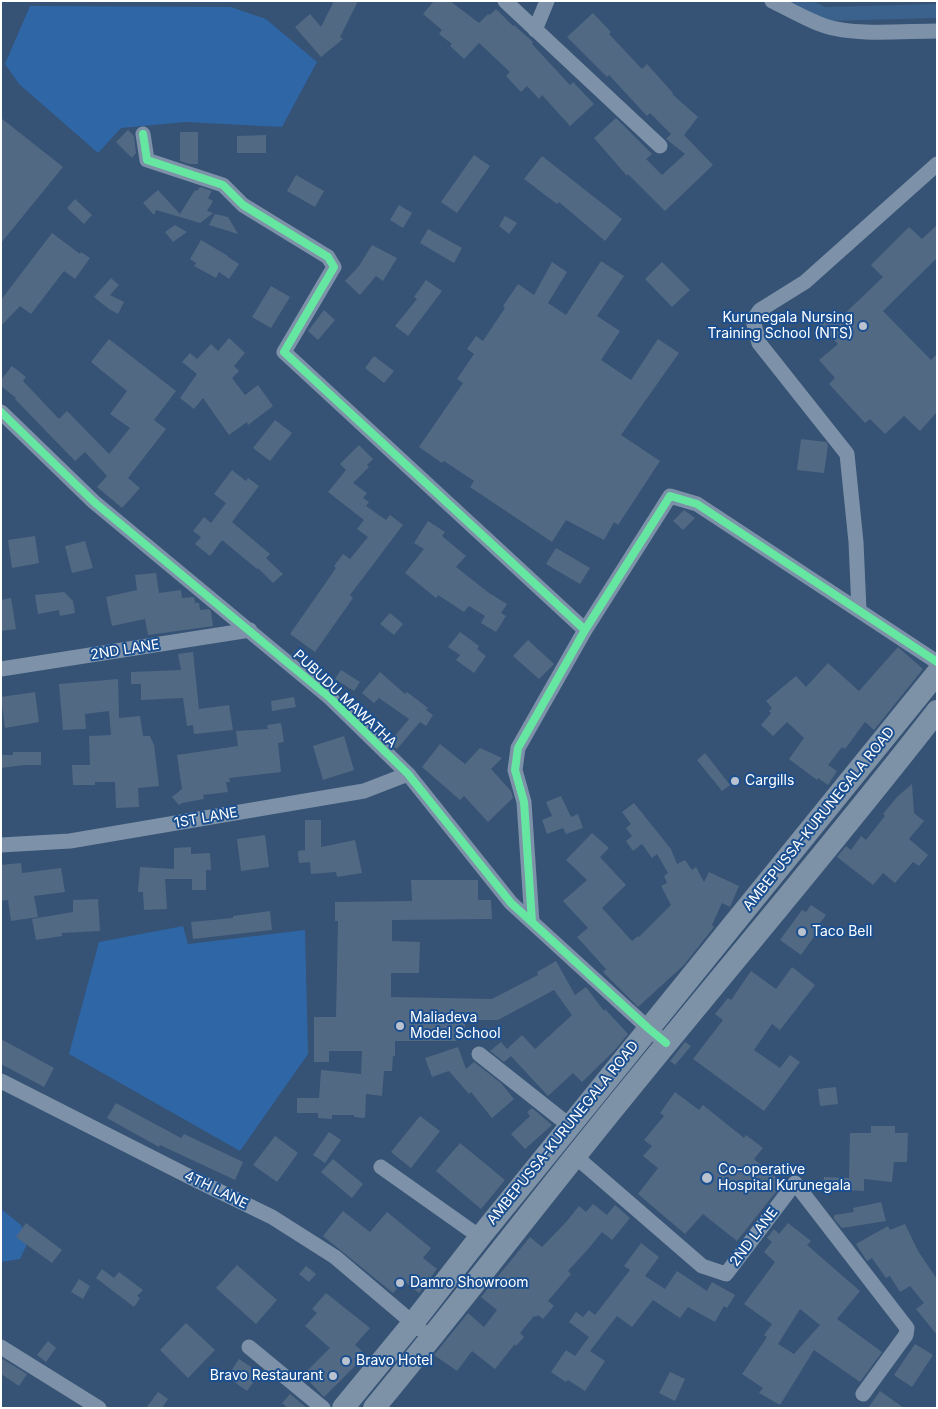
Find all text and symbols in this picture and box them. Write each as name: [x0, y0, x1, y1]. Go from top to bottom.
place label: Kurunegala Nursing Training School (NTS): [708, 310, 853, 342]
marker: Kurunegala Nursing Training School (NTS): [857, 320, 869, 332]
street label: 2ND LANE: [89, 636, 161, 664]
street label: PUBUDU MAWATHA: [290, 647, 400, 751]
street label: AMBEPUSSA-KURUNEGALA ROAD: [740, 724, 898, 914]
place label: Cargills: [745, 773, 794, 789]
marker: Cargills: [729, 775, 741, 787]
street label: 1ST LANE: [173, 804, 239, 832]
place label: Taco Bell: [812, 924, 872, 940]
marker: Taco Bell: [796, 926, 808, 938]
place label: Maliadeva Model School: [410, 1010, 501, 1042]
marker: Maliadeva Model School: [394, 1020, 406, 1032]
street label: AMBEPUSSA-KURUNEGALA ROAD: [484, 1038, 642, 1228]
place label: Co-operative Hospital Kurunegala: [718, 1162, 851, 1194]
street label: 4TH LANE: [181, 1167, 251, 1213]
marker: Co-operative Hospital Kurunegala: [700, 1171, 714, 1185]
street label: 2ND LANE: [726, 1204, 782, 1270]
place label: Damro Showroom: [410, 1275, 529, 1291]
marker: Damro Showroom: [394, 1277, 406, 1289]
place label: Bravo Hotel: [356, 1353, 433, 1369]
marker: Bravo Hotel: [340, 1355, 352, 1367]
place label: Bravo Restaurant: [210, 1368, 323, 1384]
marker: Bravo Restaurant: [327, 1370, 339, 1382]

